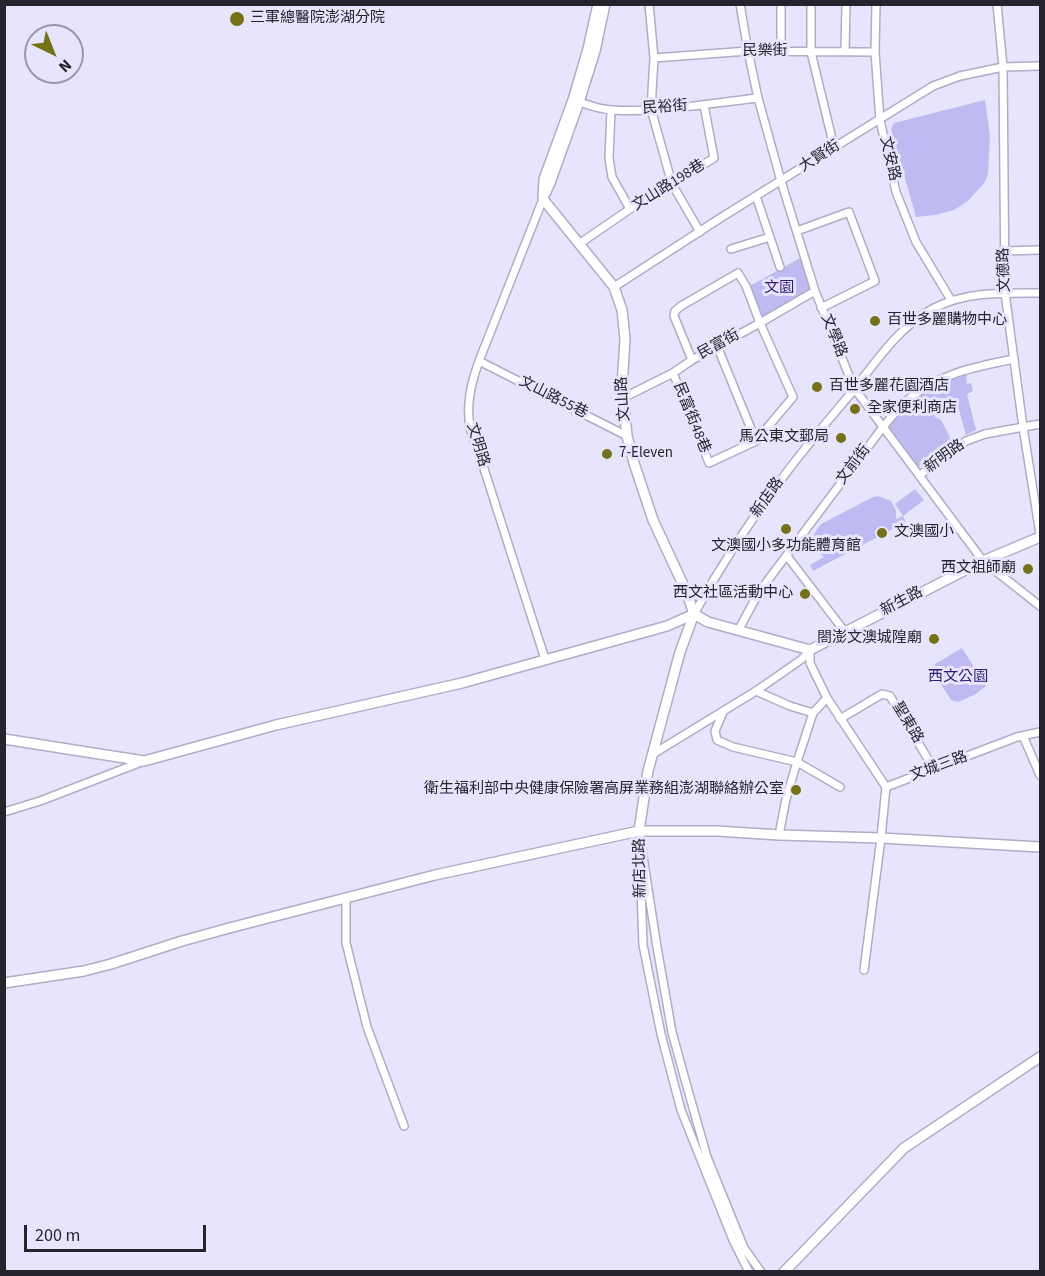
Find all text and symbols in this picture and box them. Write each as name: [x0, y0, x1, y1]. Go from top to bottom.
marker: 三軍總醫院澎湖分院: [228, 10, 246, 28]
place label: 三軍總醫院澎湖分院: [250, 10, 385, 28]
north arrow: [24, 24, 84, 84]
street label: 民樂街: [743, 43, 787, 61]
text: N: [54, 54, 76, 77]
street label: 民裕街: [642, 97, 688, 119]
street label: 文安路: [875, 135, 903, 183]
street label: 大賢街: [796, 137, 844, 177]
street label: 文山路198巷: [629, 157, 709, 215]
street label: 文德路: [995, 247, 1015, 293]
park label: 文園: [764, 280, 794, 298]
street label: 文學路: [816, 312, 850, 360]
place label: 百世多麗購物中心: [887, 312, 1007, 330]
marker: 百世多麗購物中心: [868, 314, 882, 328]
street label: 民富街: [695, 326, 743, 364]
street label: 文山路55巷: [516, 373, 590, 423]
street label: 文山路: [613, 376, 635, 422]
place label: 百世多麗花園酒店: [829, 378, 949, 396]
street label: 民富街48巷: [669, 380, 713, 456]
marker: 百世多麗花園酒店: [810, 380, 824, 394]
place label: 全家便利商店: [867, 400, 957, 418]
marker: 全家便利商店: [848, 402, 862, 416]
street label: 文明路: [462, 421, 492, 469]
place label: 馬公東文郵局: [739, 429, 829, 447]
marker: 馬公東文郵局: [834, 431, 848, 445]
street label: 新明路: [922, 436, 968, 478]
street label: 文前街: [833, 442, 875, 488]
place label: 7-Eleven: [619, 445, 673, 463]
marker: 7-Eleven: [600, 447, 614, 461]
street label: 新店路: [748, 474, 788, 522]
marker: 文澳國小多功能體育館: [779, 522, 793, 536]
place label: 文澳國小: [894, 524, 954, 542]
marker: 文澳國小: [875, 526, 889, 540]
place label: 文澳國小多功能體育館: [711, 538, 861, 556]
place label: 西文祖師廟: [941, 560, 1016, 578]
marker: 西文祖師廟: [1021, 562, 1035, 576]
street label: 新生路: [878, 583, 926, 621]
place label: 西文社區活動中心: [673, 585, 793, 603]
marker: 西文社區活動中心: [798, 587, 812, 601]
place label: 閤澎文澳城隍廟: [817, 630, 922, 648]
marker: 閤澎文澳城隍廟: [927, 632, 941, 646]
park label: 西文公園: [928, 669, 988, 687]
street label: 聖東路: [888, 699, 926, 747]
street label: 文城三路: [908, 748, 970, 786]
place label: 衛生福利部中央健康保險署高屏業務組澎湖聯絡辦公室: [424, 781, 784, 799]
marker: 衛生福利部中央健康保險署高屏業務組澎湖聯絡辦公室: [789, 783, 803, 797]
street label: 新店北路: [631, 838, 651, 898]
scale bar: [27, 1213, 208, 1251]
text: 200 m: [35, 1223, 80, 1248]

